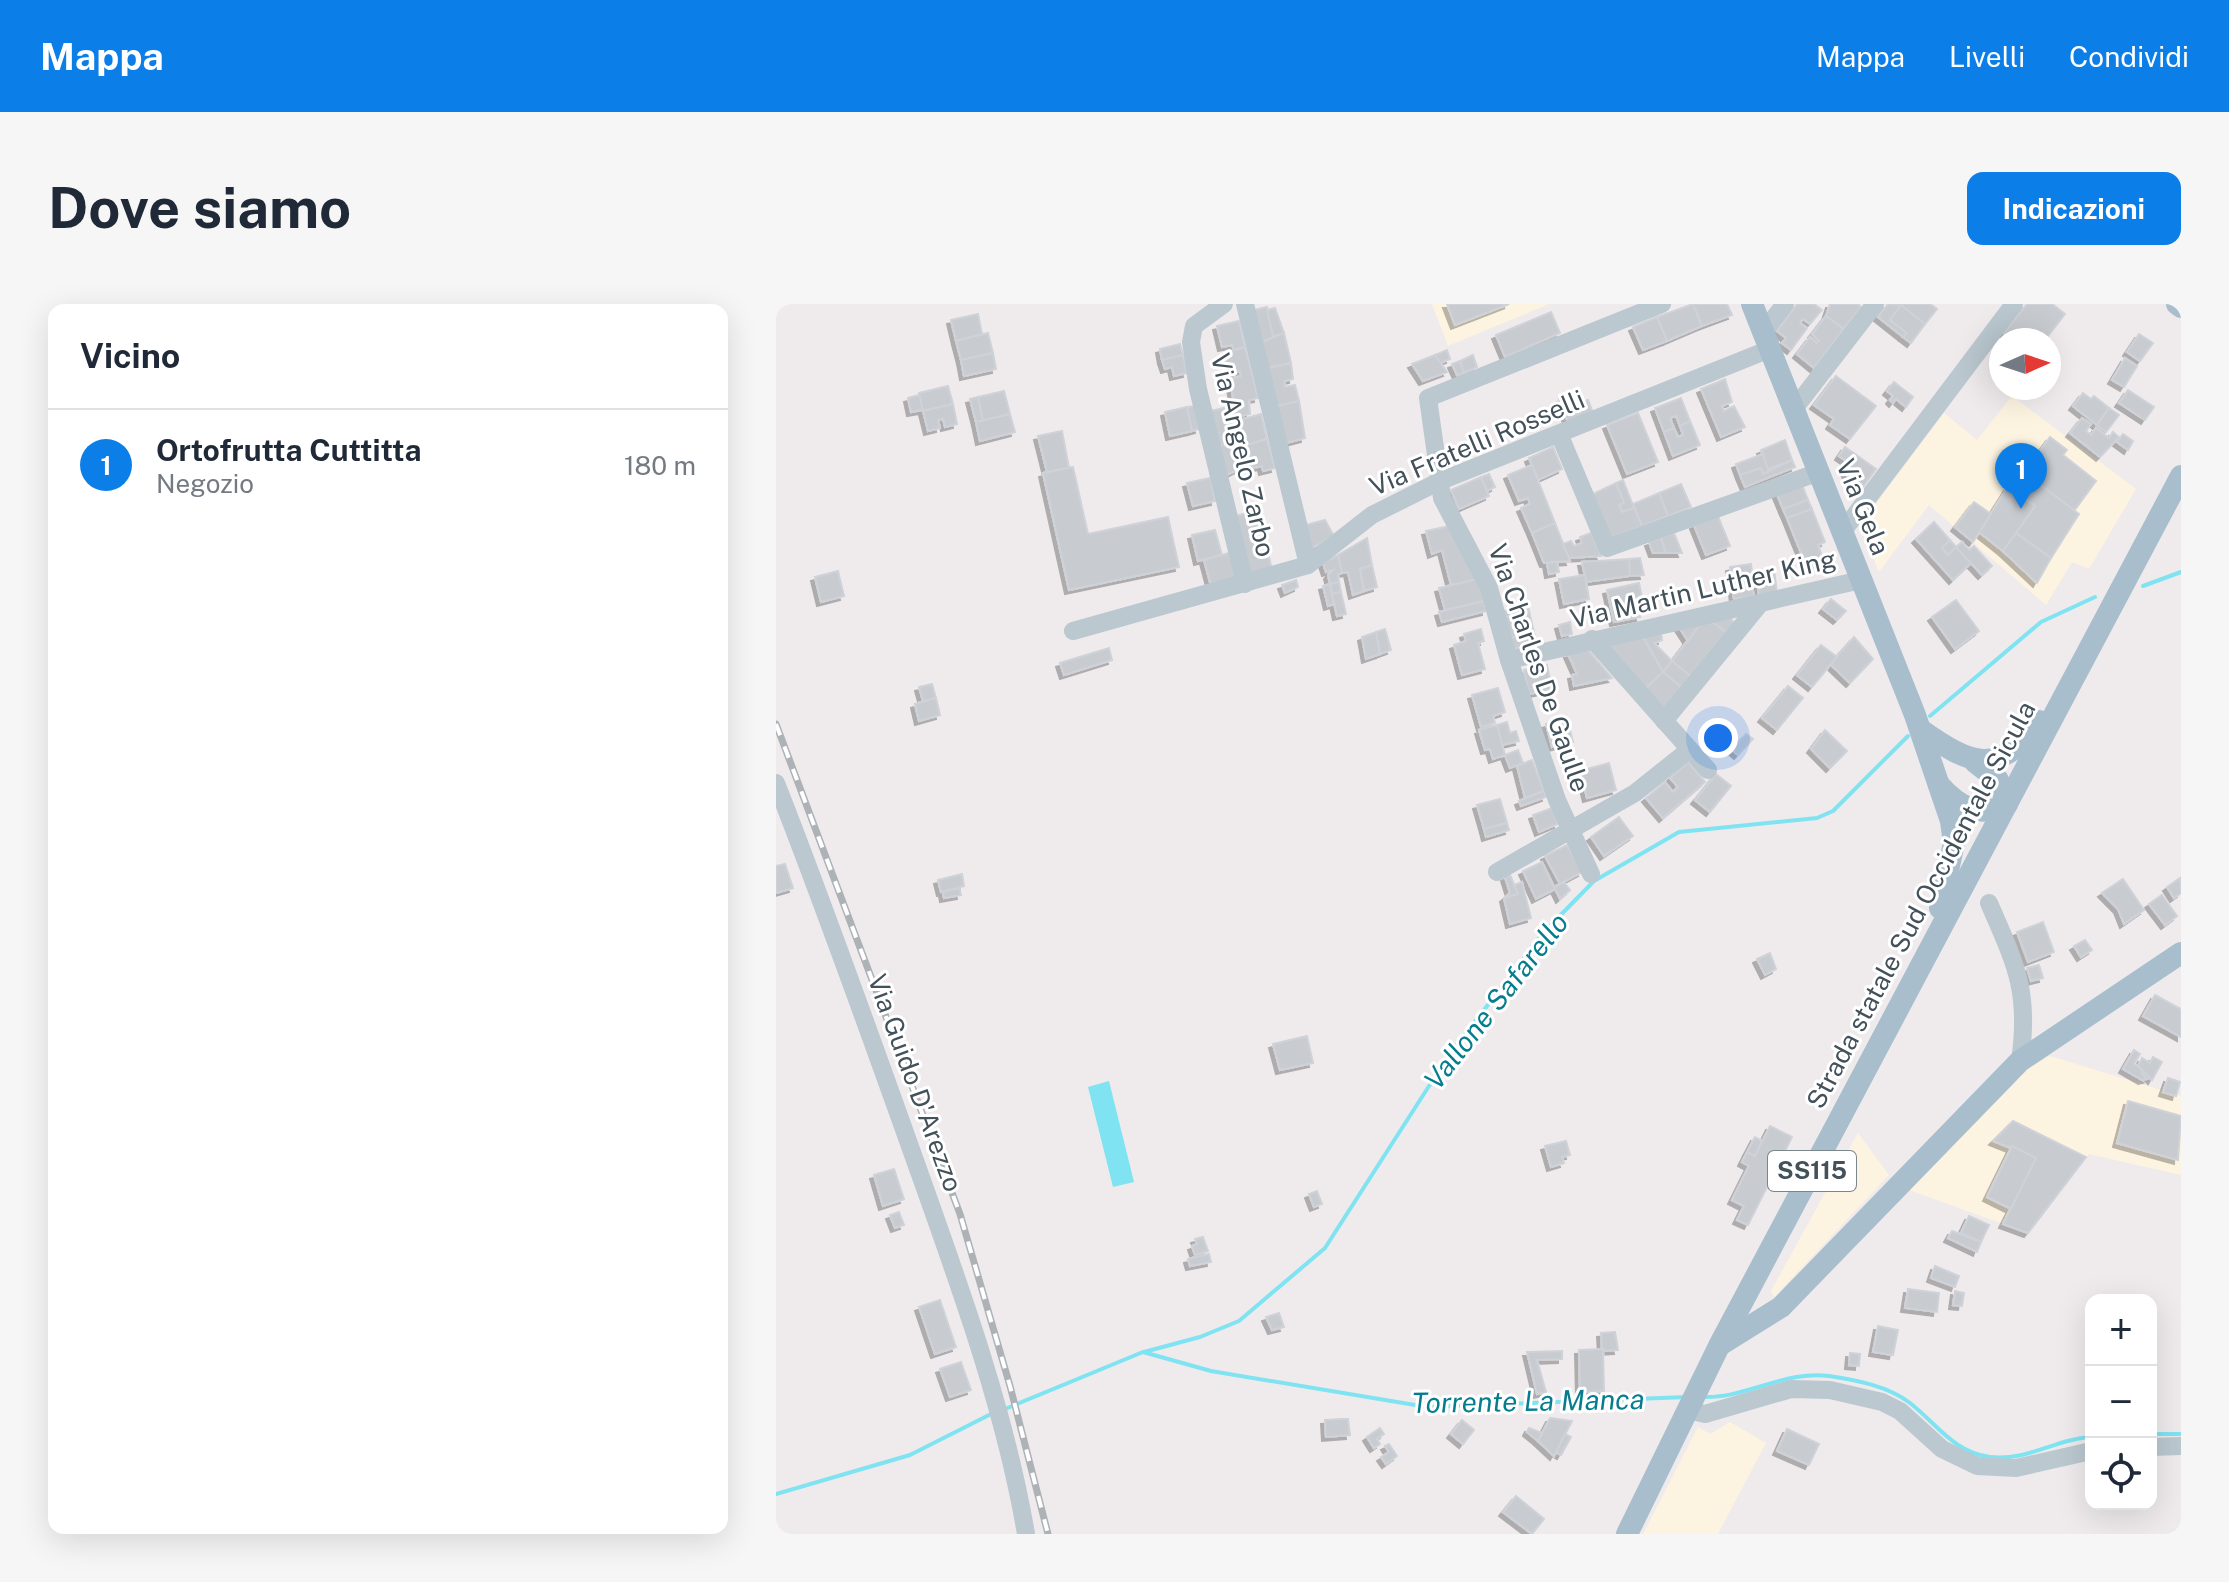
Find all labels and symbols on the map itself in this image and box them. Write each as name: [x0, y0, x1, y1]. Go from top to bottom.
north arrow: [1989, 328, 2061, 400]
street label: Via Angelo Zarbo: [1205, 350, 1282, 560]
street label: Via Fratelli Rosselli: [1365, 383, 1589, 502]
pin: 1: [1995, 443, 2047, 509]
street label: Via Gela: [1830, 454, 1897, 559]
street label: Via Charles De Gaulle: [1482, 540, 1597, 796]
street label: Via Martin Luther King: [1567, 543, 1839, 634]
street label: Strada statale Sud Occidentale Sicula: [1800, 696, 2041, 1114]
your location: [1698, 718, 1738, 758]
water label: Vallone Safarello: [1417, 906, 1575, 1095]
street label: Via Guido D'Arezzo: [862, 970, 969, 1196]
road number: SS115: [1768, 1151, 1856, 1191]
water label: Torrente La Manca: [1411, 1382, 1645, 1419]

